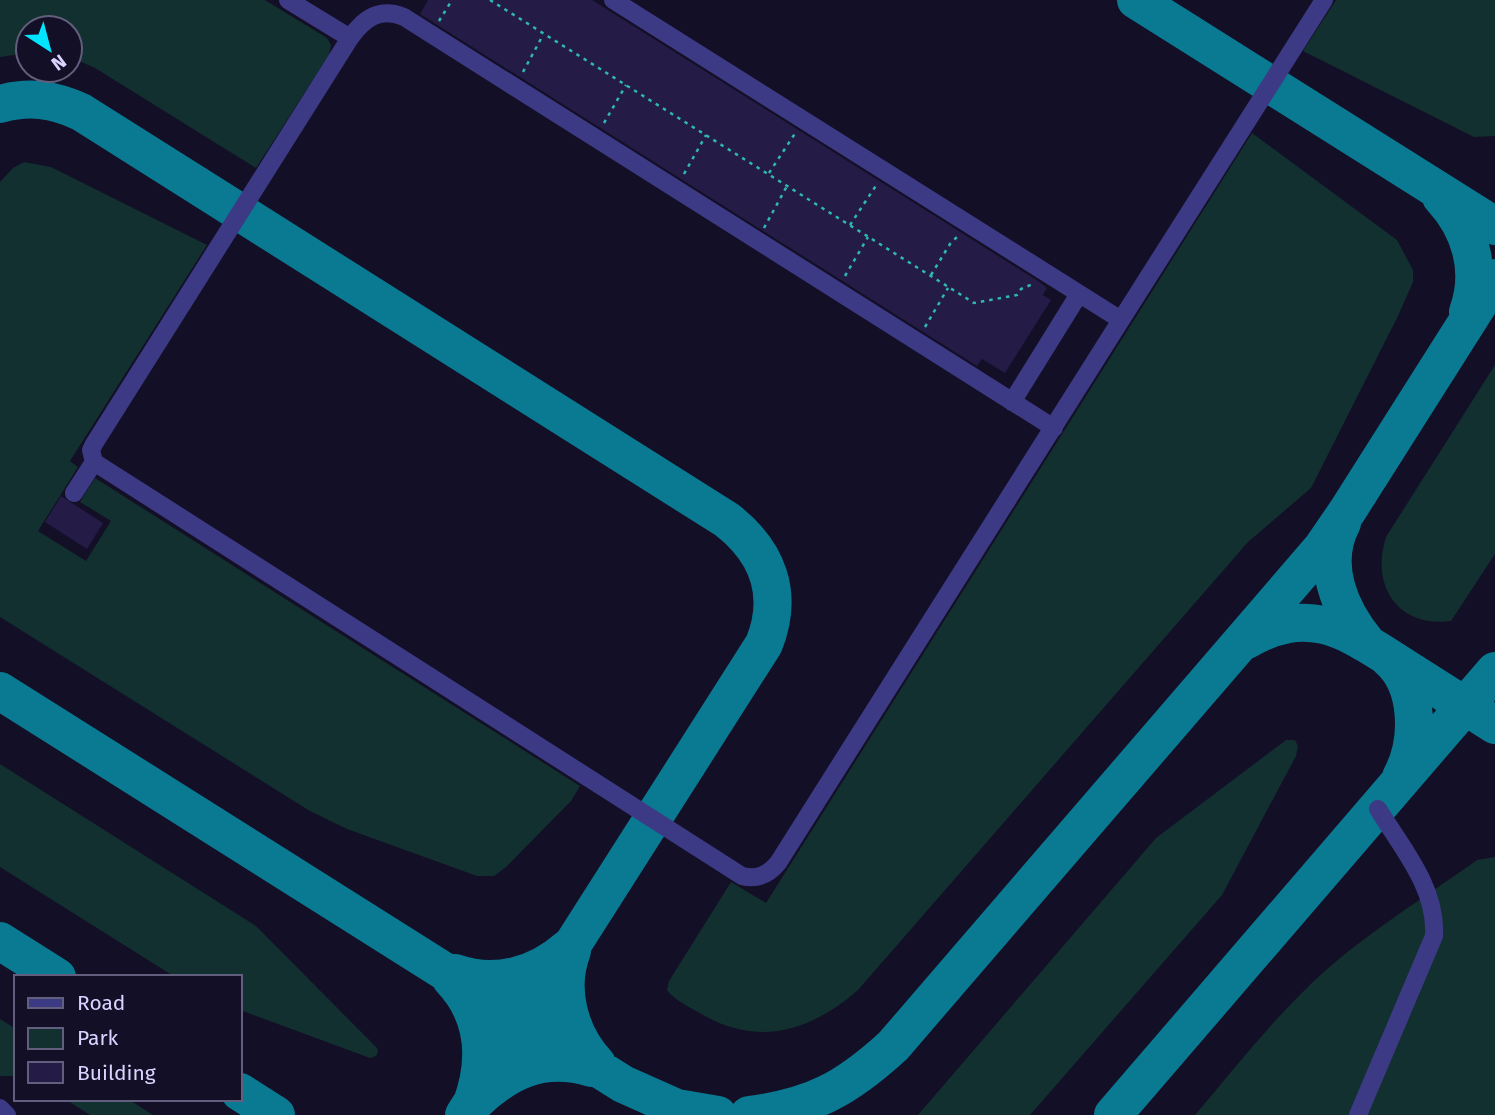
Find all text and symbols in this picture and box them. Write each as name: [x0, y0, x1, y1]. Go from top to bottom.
north arrow: [14, 14, 84, 84]
text: N: [47, 49, 71, 75]
legend: [14, 975, 242, 1101]
text: Road: [77, 990, 125, 1016]
text: Park: [77, 1025, 119, 1051]
text: Building: [77, 1060, 156, 1086]

